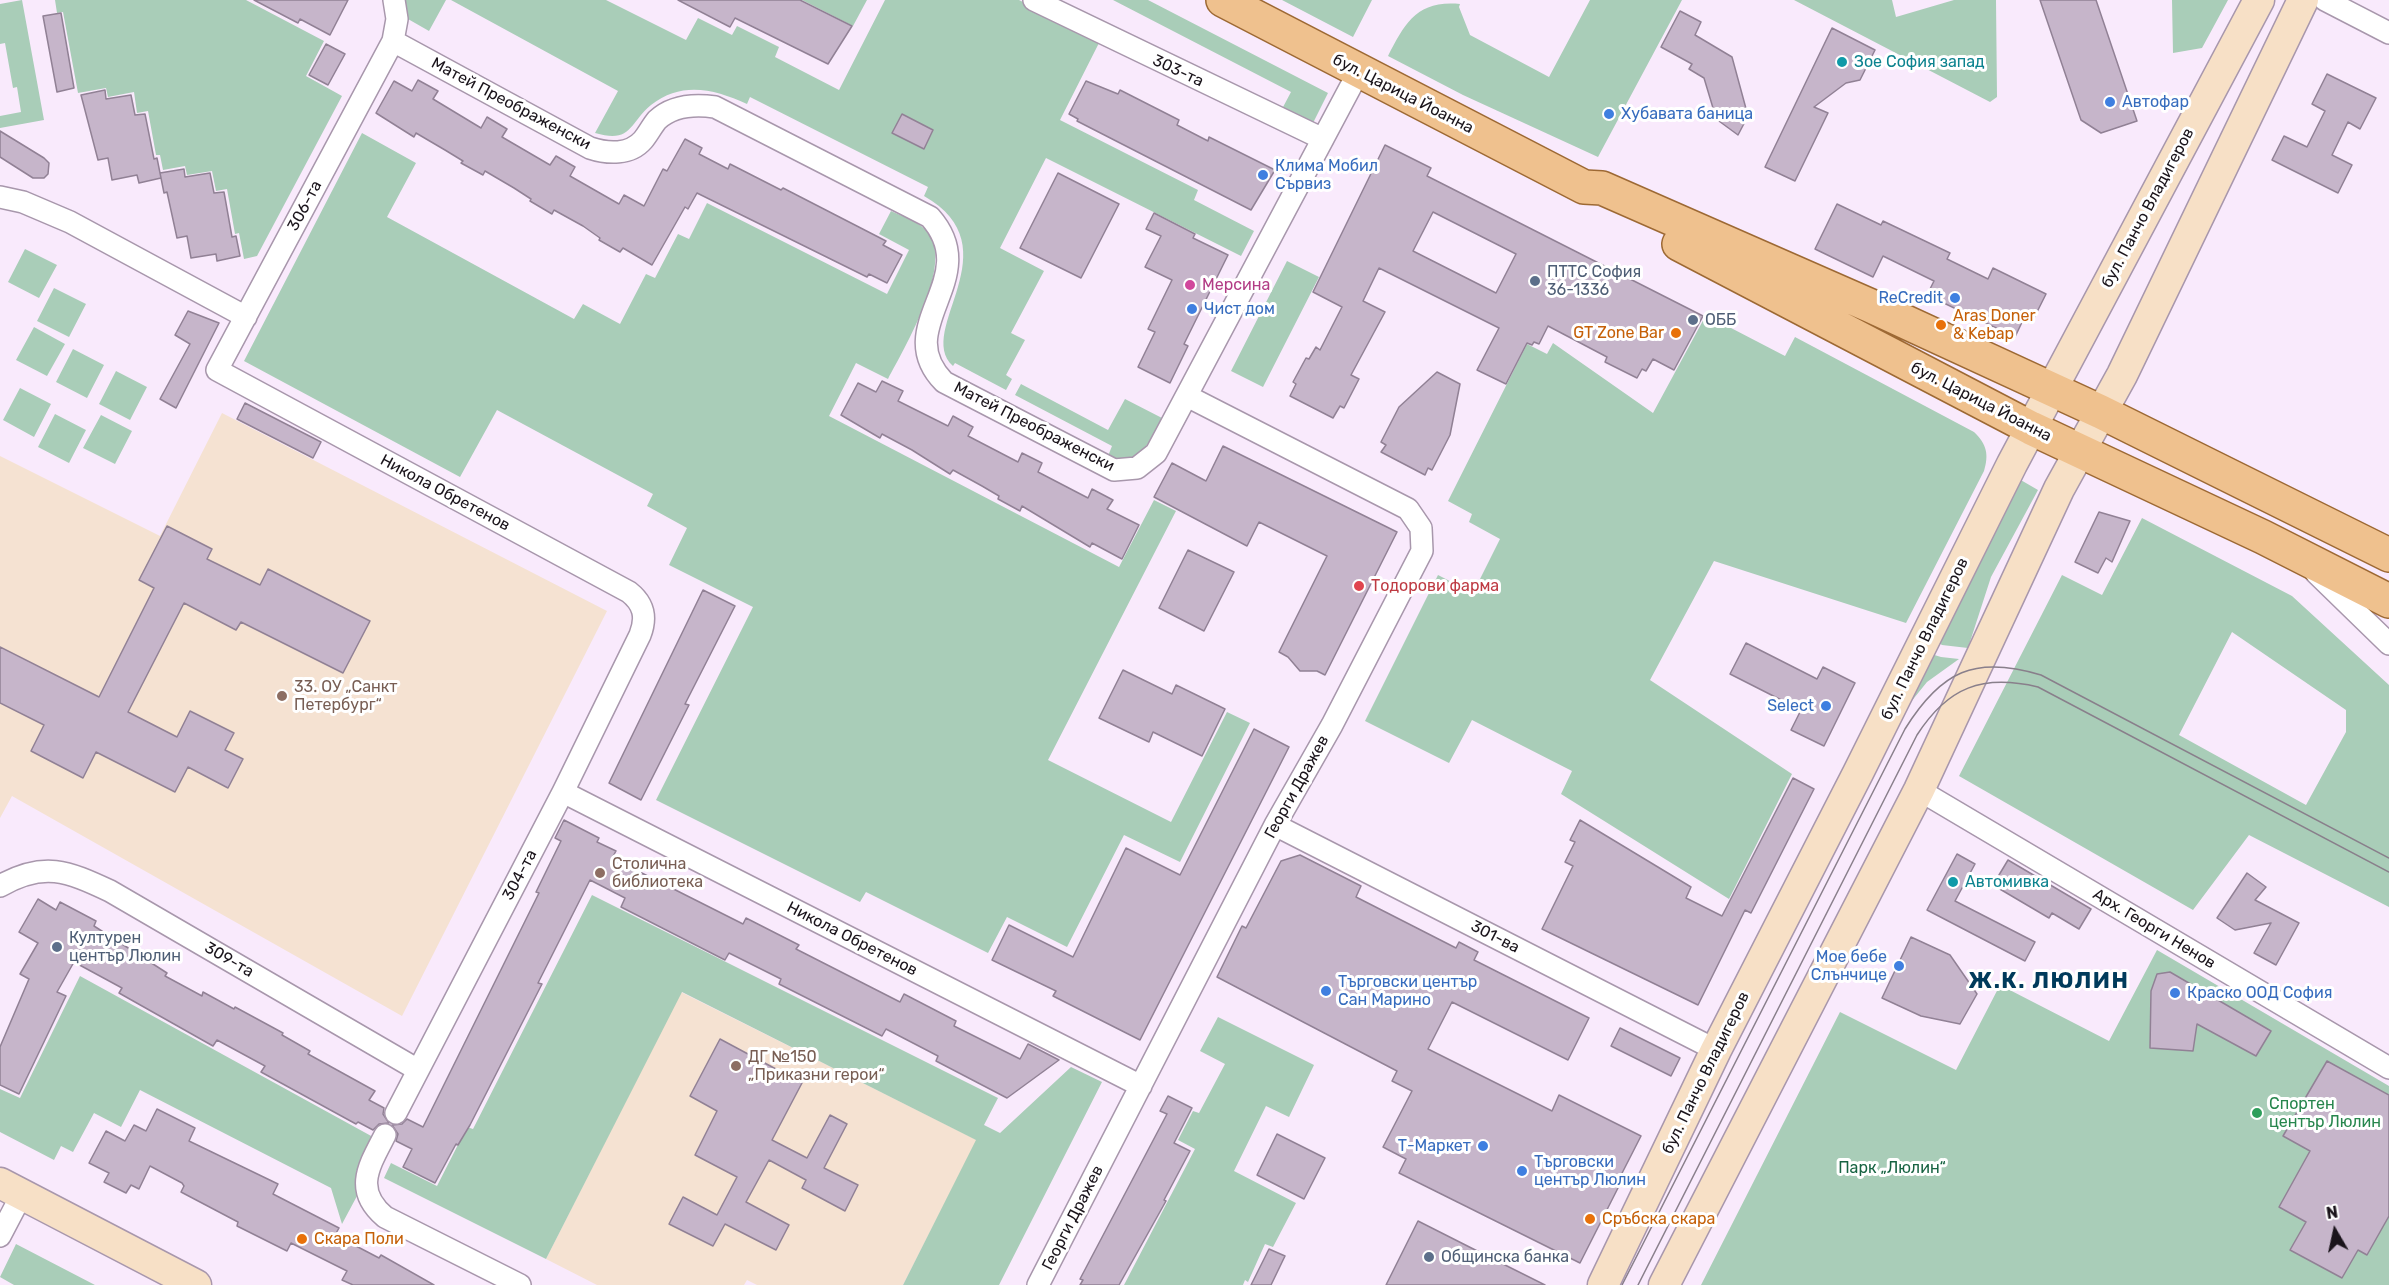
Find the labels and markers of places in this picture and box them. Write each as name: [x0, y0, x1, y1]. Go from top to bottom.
place label: Зое София запад: [1854, 52, 1985, 72]
marker: Зое София запад: [1835, 55, 1849, 69]
place label: Автофар: [2122, 92, 2189, 112]
marker: Автофар: [2103, 95, 2117, 109]
place label: Хубавата баница: [1621, 104, 1753, 124]
marker: Хубавата баница: [1602, 107, 1616, 121]
place label: Клима Мобил Сървиз: [1275, 156, 1378, 194]
marker: Клима Мобил Сървиз: [1256, 168, 1270, 182]
place label: ПТТС София 36-1336: [1547, 262, 1641, 300]
marker: ПТТС София 36-1336: [1528, 274, 1542, 288]
place label: Мерсина: [1202, 275, 1270, 295]
marker: Мерсина: [1183, 278, 1197, 292]
place label: ReCredit: [1878, 288, 1943, 308]
marker: ReCredit: [1948, 291, 1962, 305]
place label: Чист дом: [1204, 299, 1275, 319]
marker: Чист дом: [1185, 302, 1199, 316]
place label: Aras Doner & Kebap: [1953, 306, 2036, 344]
place label: ОББ: [1705, 310, 1736, 330]
marker: ОББ: [1686, 313, 1700, 327]
marker: Aras Doner & Kebap: [1934, 318, 1948, 332]
place label: GT Zone Bar: [1573, 323, 1664, 343]
marker: GT Zone Bar: [1669, 326, 1683, 340]
place label: Тодорови фарма: [1371, 576, 1499, 596]
marker: Тодорови фарма: [1352, 579, 1366, 593]
place label: 33. ОУ „Санкт Петербург“: [294, 677, 398, 715]
marker: 33. ОУ „Санкт Петербург“: [275, 689, 289, 703]
place label: Select: [1767, 696, 1814, 716]
marker: Select: [1819, 699, 1833, 713]
place label: Столична библиотека: [612, 854, 703, 892]
marker: Столична библиотека: [593, 866, 607, 880]
place label: Автомивка: [1965, 872, 2049, 892]
marker: Автомивка: [1946, 875, 1960, 889]
place label: Културен център Люлин: [69, 928, 181, 966]
marker: Културен център Люлин: [50, 940, 64, 954]
place label: Мое бебе Слънчице: [1811, 947, 1887, 985]
marker: Мое бебе Слънчице: [1892, 959, 1906, 973]
place label: Търговски център Сан Марино: [1338, 972, 1477, 1010]
place label: Краско ООД София: [2187, 983, 2332, 1003]
marker: Търговски център Сан Марино: [1319, 984, 1333, 998]
marker: Краско ООД София: [2168, 986, 2182, 1000]
place label: ДГ №150 „Приказни герои“: [748, 1047, 884, 1085]
marker: ДГ №150 „Приказни герои“: [729, 1059, 743, 1073]
place label: Спортен център Люлин: [2269, 1094, 2381, 1132]
marker: Спортен център Люлин: [2250, 1106, 2264, 1120]
place label: Т-Маркет: [1398, 1136, 1471, 1156]
marker: Т-Маркет: [1476, 1139, 1490, 1153]
place label: Търговски център Люлин: [1534, 1152, 1646, 1190]
marker: Търговски център Люлин: [1515, 1164, 1529, 1178]
place label: Сръбска скара: [1602, 1209, 1715, 1229]
marker: Сръбска скара: [1583, 1212, 1597, 1226]
place label: Скара Поли: [314, 1229, 404, 1249]
marker: Скара Поли: [295, 1232, 309, 1246]
place label: Общинска банка: [1441, 1247, 1569, 1267]
marker: Общинска банка: [1422, 1250, 1436, 1264]

